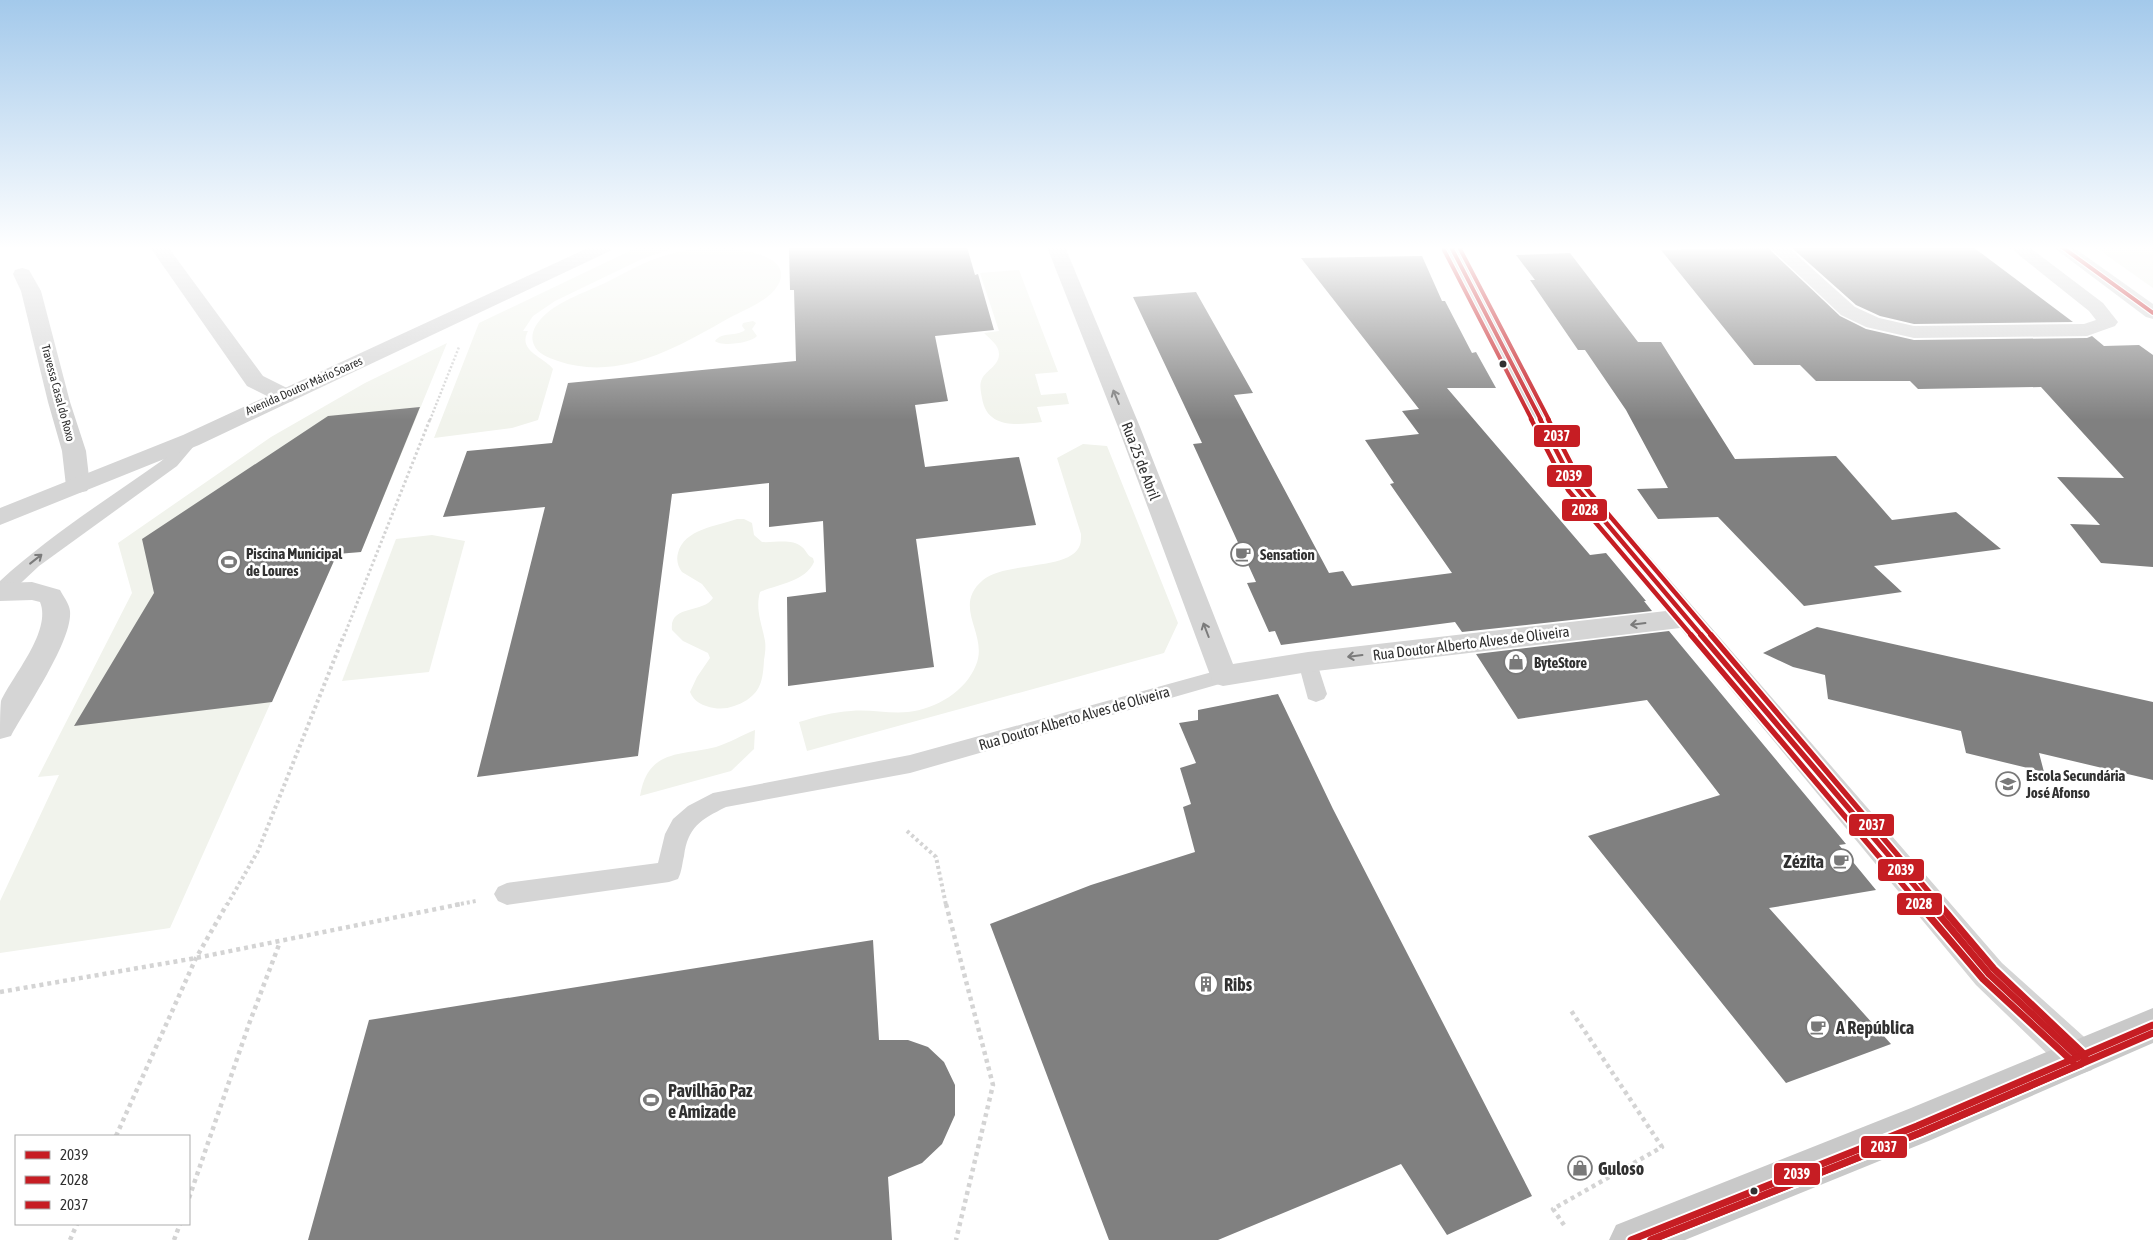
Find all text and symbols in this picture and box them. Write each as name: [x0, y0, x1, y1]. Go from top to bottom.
street label: Travessa Casal do Roxo: [38, 343, 78, 443]
street label: Avenida Doutor Mário Soares: [243, 354, 365, 418]
unlabelled marker: [1498, 359, 1508, 369]
one-way arrow: [1111, 389, 1120, 404]
street label: Rua 25 de Abril: [1118, 420, 1164, 502]
line badge: 2037: [1533, 424, 1581, 448]
text: 2037: [1544, 428, 1570, 444]
line badge: 2039: [1546, 464, 1593, 488]
text: 2039: [1556, 468, 1583, 484]
line badge: 2028: [1561, 498, 1608, 522]
text: 2028: [1572, 502, 1599, 518]
cafe icon: Sensation: [1230, 541, 1256, 567]
place label: Piscina Municipal de Loures: [246, 545, 343, 579]
place label: Sensation: [1260, 546, 1315, 563]
sports icon: Piscina Municipal de Loures: [216, 549, 242, 575]
one-way arrow: [29, 554, 42, 565]
one-way arrow: [1631, 619, 1647, 629]
one-way arrow: [1201, 623, 1210, 638]
street label: Rua Doutor Alberto Alves de Oliveira: [1372, 623, 1570, 663]
shop icon: ByteStore: [1503, 649, 1529, 675]
one-way arrow: [1348, 651, 1364, 661]
place label: ByteStore: [1534, 654, 1587, 671]
street label: Rua Doutor Alberto Alves de Oliveira: [977, 683, 1171, 753]
place label: Escola Secundária José Afonso: [2025, 767, 2125, 801]
school or university icon: Escola Secundária José Afonso: [1995, 771, 2021, 797]
line badge: 2037: [1848, 813, 1895, 837]
text: 2037: [1859, 817, 1885, 833]
cafe icon: Zézita: [1828, 848, 1854, 874]
place label: Zézita: [1784, 851, 1824, 872]
line badge: 2039: [1877, 858, 1925, 882]
text: 2039: [1888, 862, 1915, 878]
line badge: 2028: [1896, 892, 1943, 916]
text: 2028: [1906, 896, 1933, 912]
building icon: Ribs: [1193, 971, 1219, 997]
place label: Ribs: [1224, 974, 1253, 995]
cafe icon: A República: [1805, 1014, 1831, 1040]
place label: A República: [1835, 1017, 1914, 1038]
place label: Pavilhão Paz e Amizade: [668, 1080, 753, 1122]
sports icon: Pavilhão Paz e Amizade: [638, 1087, 664, 1113]
legend: [15, 1135, 190, 1225]
line badge: 2037: [1860, 1135, 1908, 1159]
text: 2037: [1871, 1139, 1897, 1155]
text: 2039: [60, 1146, 88, 1163]
shop icon: Guloso: [1567, 1155, 1593, 1181]
place label: Guloso: [1598, 1158, 1644, 1179]
line badge: 2039: [1773, 1162, 1821, 1186]
text: 2039: [1784, 1166, 1811, 1182]
text: 2028: [60, 1171, 88, 1188]
unlabelled marker: [1749, 1186, 1759, 1196]
text: 2037: [60, 1196, 88, 1213]

